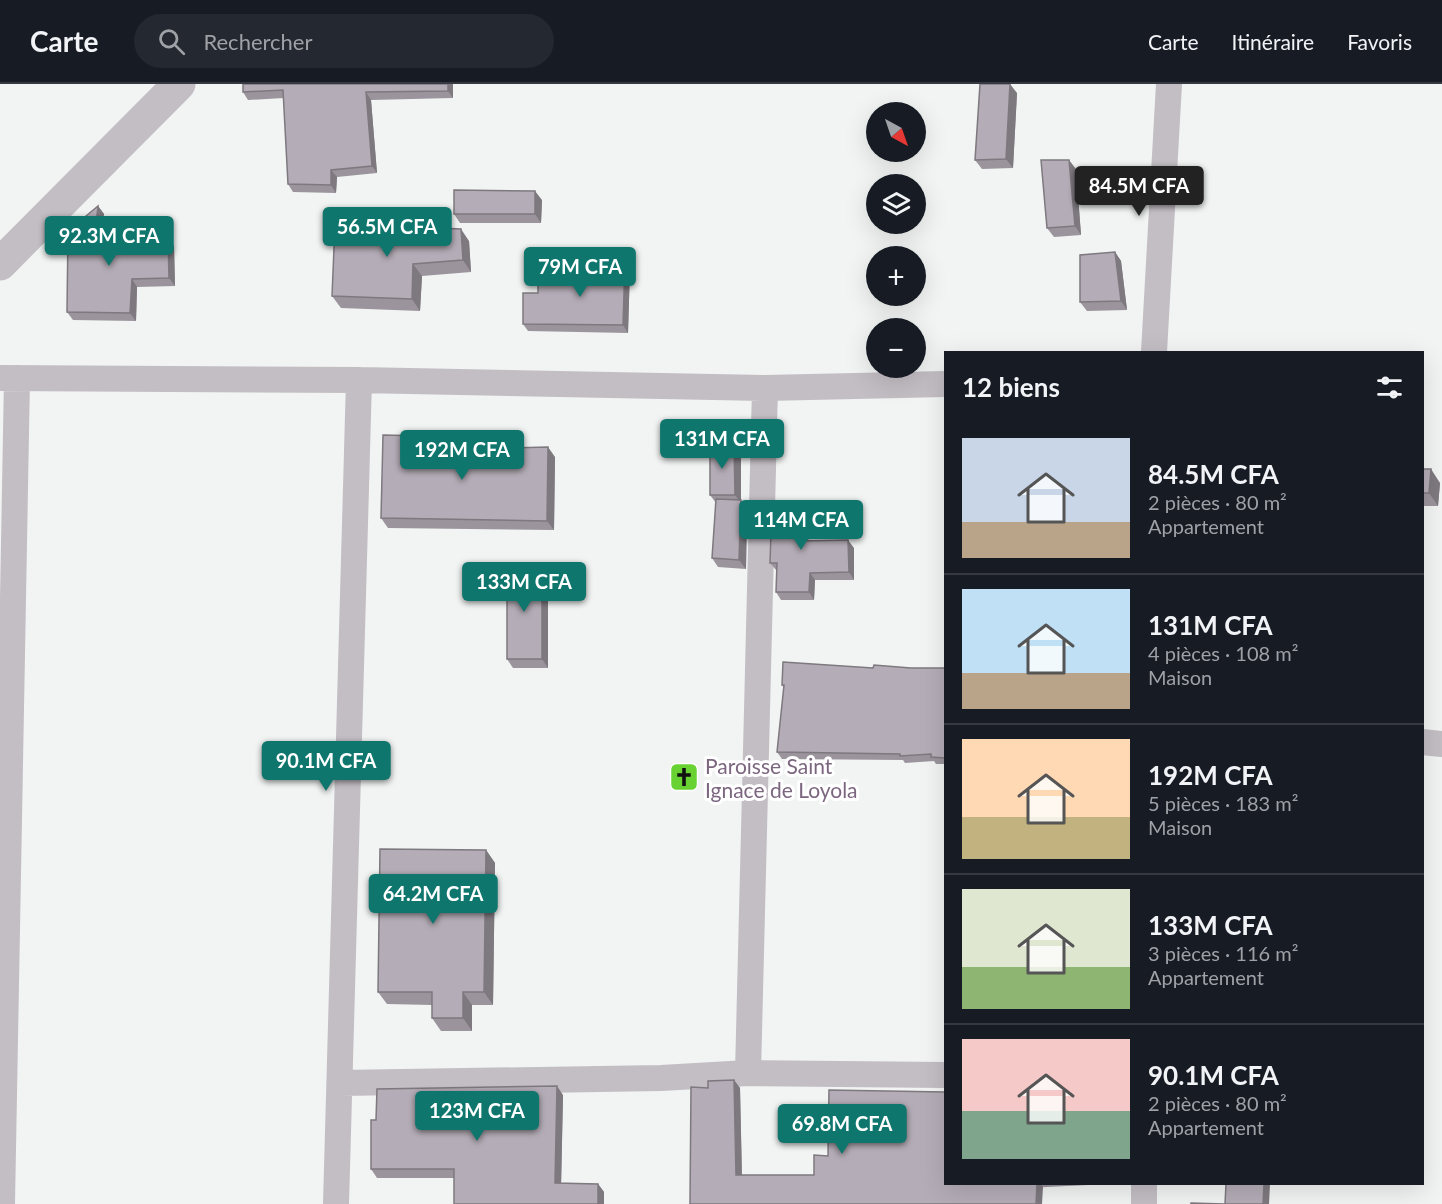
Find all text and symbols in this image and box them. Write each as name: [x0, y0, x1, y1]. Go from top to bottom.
search box: [134, 14, 554, 68]
text: Carte: [30, 24, 98, 58]
icon: search: [155, 25, 188, 58]
text: Rechercher: [203, 28, 312, 55]
text: Carte: [1148, 29, 1199, 54]
text: Itinéraire: [1232, 29, 1314, 54]
text: Favoris: [1347, 29, 1412, 54]
north arrow: [866, 102, 926, 162]
map controls: [866, 102, 926, 378]
pin: 84.5M CFA: [1070, 166, 1208, 217]
text: 84.5M CFA: [1089, 173, 1189, 197]
button: layers: [866, 174, 926, 234]
pin: 56.5M CFA: [318, 207, 456, 258]
text: 56.5M CFA: [337, 214, 437, 238]
pin: 92.3M CFA: [40, 216, 178, 267]
text: 92.3M CFA: [59, 223, 159, 247]
button: +: [866, 246, 926, 306]
pin: 79M CFA: [525, 247, 635, 298]
text: 79M CFA: [538, 254, 622, 278]
button: −: [866, 318, 926, 378]
text: 12 biens: [962, 371, 1060, 403]
icon: filters: [1373, 371, 1406, 404]
pin: 131M CFA: [660, 419, 784, 470]
text: 131M CFA: [674, 426, 770, 450]
pin: 192M CFA: [400, 430, 524, 481]
text: 192M CFA: [414, 437, 510, 461]
text: 84.5M CFA: [1148, 458, 1279, 490]
icon: home: [1010, 462, 1082, 534]
text: 2 pièces · 80 m²: [1148, 490, 1287, 514]
pin: 114M CFA: [739, 500, 863, 551]
text: 114M CFA: [753, 507, 849, 531]
text: Appartement: [1148, 514, 1264, 538]
pin: 133M CFA: [462, 562, 586, 613]
text: 133M CFA: [476, 569, 572, 593]
text: 131M CFA: [1148, 609, 1273, 641]
icon: home: [1010, 613, 1082, 685]
text: 4 pièces · 108 m²: [1148, 641, 1298, 665]
text: Maison: [1148, 665, 1212, 689]
pin: 90.1M CFA: [257, 741, 395, 792]
text: 90.1M CFA: [276, 748, 376, 772]
place label: Paroisse Saint Ignace de Loyola: [705, 753, 858, 802]
text: 192M CFA: [1148, 759, 1273, 791]
church icon: Paroisse Saint Ignace de Loyola: [668, 761, 700, 793]
icon: home: [1010, 763, 1082, 835]
text: 5 pièces · 183 m²: [1148, 791, 1298, 815]
text: Maison: [1148, 815, 1212, 839]
pin: 64.2M CFA: [364, 874, 502, 925]
text: 64.2M CFA: [383, 881, 483, 905]
text: 133M CFA: [1148, 909, 1273, 941]
icon: home: [1010, 913, 1082, 985]
text: 3 pièces · 116 m²: [1148, 941, 1298, 965]
text: Appartement: [1148, 965, 1264, 989]
text: 90.1M CFA: [1148, 1059, 1279, 1091]
icon: home: [1010, 1063, 1082, 1135]
pin: 123M CFA: [415, 1091, 539, 1142]
text: 2 pièces · 80 m²: [1148, 1091, 1287, 1115]
text: 123M CFA: [429, 1098, 525, 1122]
pin: 69.8M CFA: [773, 1104, 911, 1155]
text: 69.8M CFA: [792, 1111, 892, 1135]
text: Appartement: [1148, 1115, 1264, 1139]

